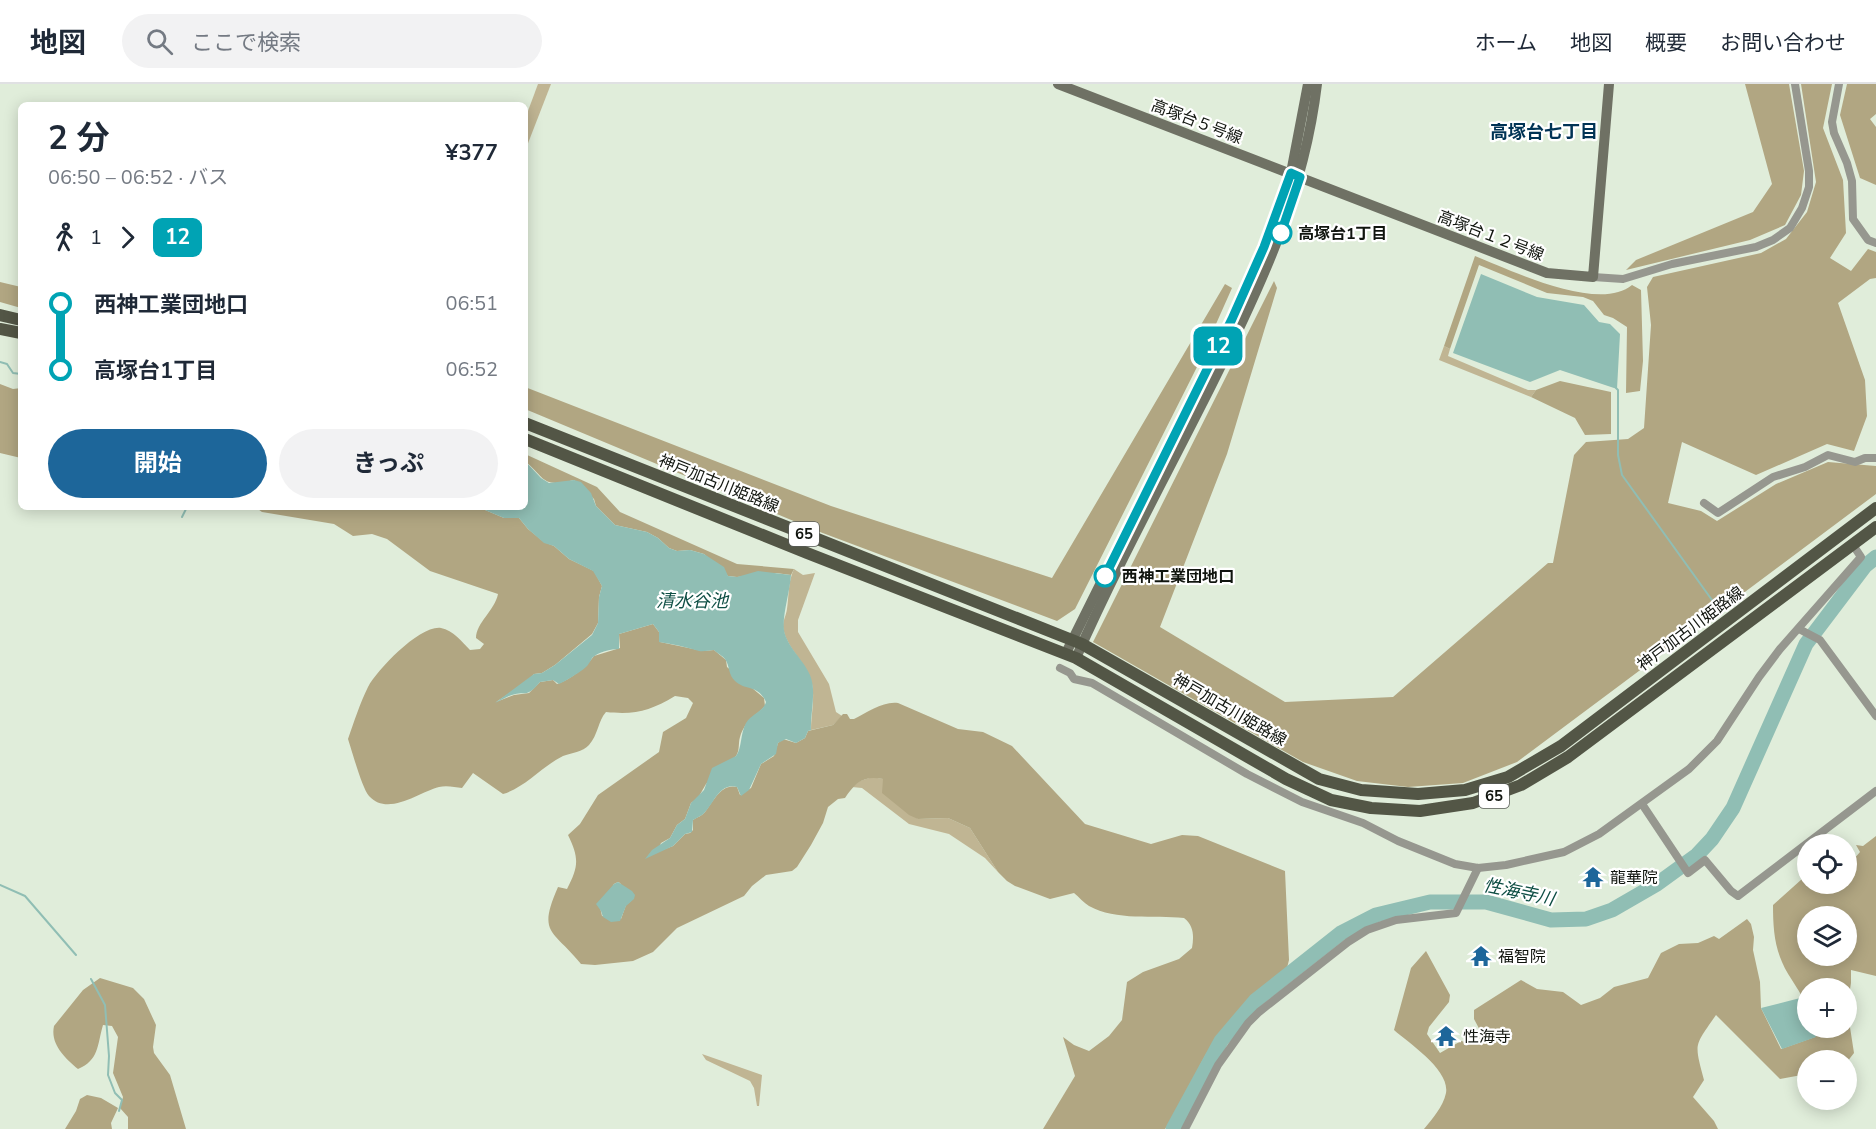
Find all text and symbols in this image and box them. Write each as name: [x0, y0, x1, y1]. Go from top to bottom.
search box: [122, 14, 542, 68]
text: 地図: [30, 24, 86, 62]
icon: search: [143, 25, 176, 58]
text: ここで検索: [191, 28, 301, 58]
text: ホーム: [1475, 29, 1537, 57]
text: 地図: [1570, 29, 1612, 57]
text: 概要: [1645, 29, 1687, 57]
text: お問い合わせ: [1720, 29, 1846, 57]
street label: 高塚台５号線: [1148, 94, 1245, 149]
text: 2 分: [48, 116, 110, 161]
district label: 高塚台七丁目: [1490, 120, 1598, 144]
text: ¥377: [445, 138, 498, 168]
text: 06:50 – 06:52 · バス: [48, 164, 228, 191]
street label: 高塚台１２号線: [1434, 206, 1547, 266]
icon: walk: [48, 221, 81, 254]
icon: forward: [111, 221, 144, 254]
marker: 高塚台1丁目: [1270, 222, 1292, 244]
text: 12: [165, 223, 190, 251]
place label: 高塚台1丁目: [1298, 223, 1388, 245]
text: 1: [90, 224, 102, 251]
text: 西神工業団地口: [94, 290, 248, 320]
text: 06:51: [445, 290, 498, 317]
line badge: 12: [1191, 326, 1245, 366]
text: 12: [1205, 332, 1231, 360]
text: 高塚台1丁目: [94, 356, 217, 386]
text: 06:52: [445, 356, 498, 383]
button: 開始: [48, 429, 267, 498]
button: きっぷ: [279, 429, 498, 498]
street label: 神戸加古川姫路線: [655, 450, 782, 518]
road number: 65: [789, 522, 819, 546]
marker: 西神工業団地口: [1094, 565, 1116, 587]
place label: 西神工業団地口: [1122, 566, 1234, 588]
street label: 神戸加古川姫路線: [1633, 581, 1748, 676]
water label: 清水谷池: [656, 589, 730, 613]
street label: 神戸加古川姫路線: [1169, 668, 1290, 751]
road number: 65: [1479, 784, 1509, 808]
map controls: [1797, 834, 1857, 1110]
button: locate: [1797, 834, 1857, 894]
temple icon: 龍華院: [1581, 865, 1605, 889]
place label: 龍華院: [1610, 867, 1658, 889]
water label: 性海寺川: [1481, 873, 1559, 912]
button: layers: [1797, 906, 1857, 966]
temple icon: 福智院: [1469, 944, 1493, 968]
place label: 福智院: [1498, 946, 1546, 968]
button: +: [1797, 978, 1857, 1038]
temple icon: 性海寺: [1434, 1024, 1458, 1048]
place label: 性海寺: [1463, 1026, 1511, 1048]
button: −: [1797, 1050, 1857, 1110]

